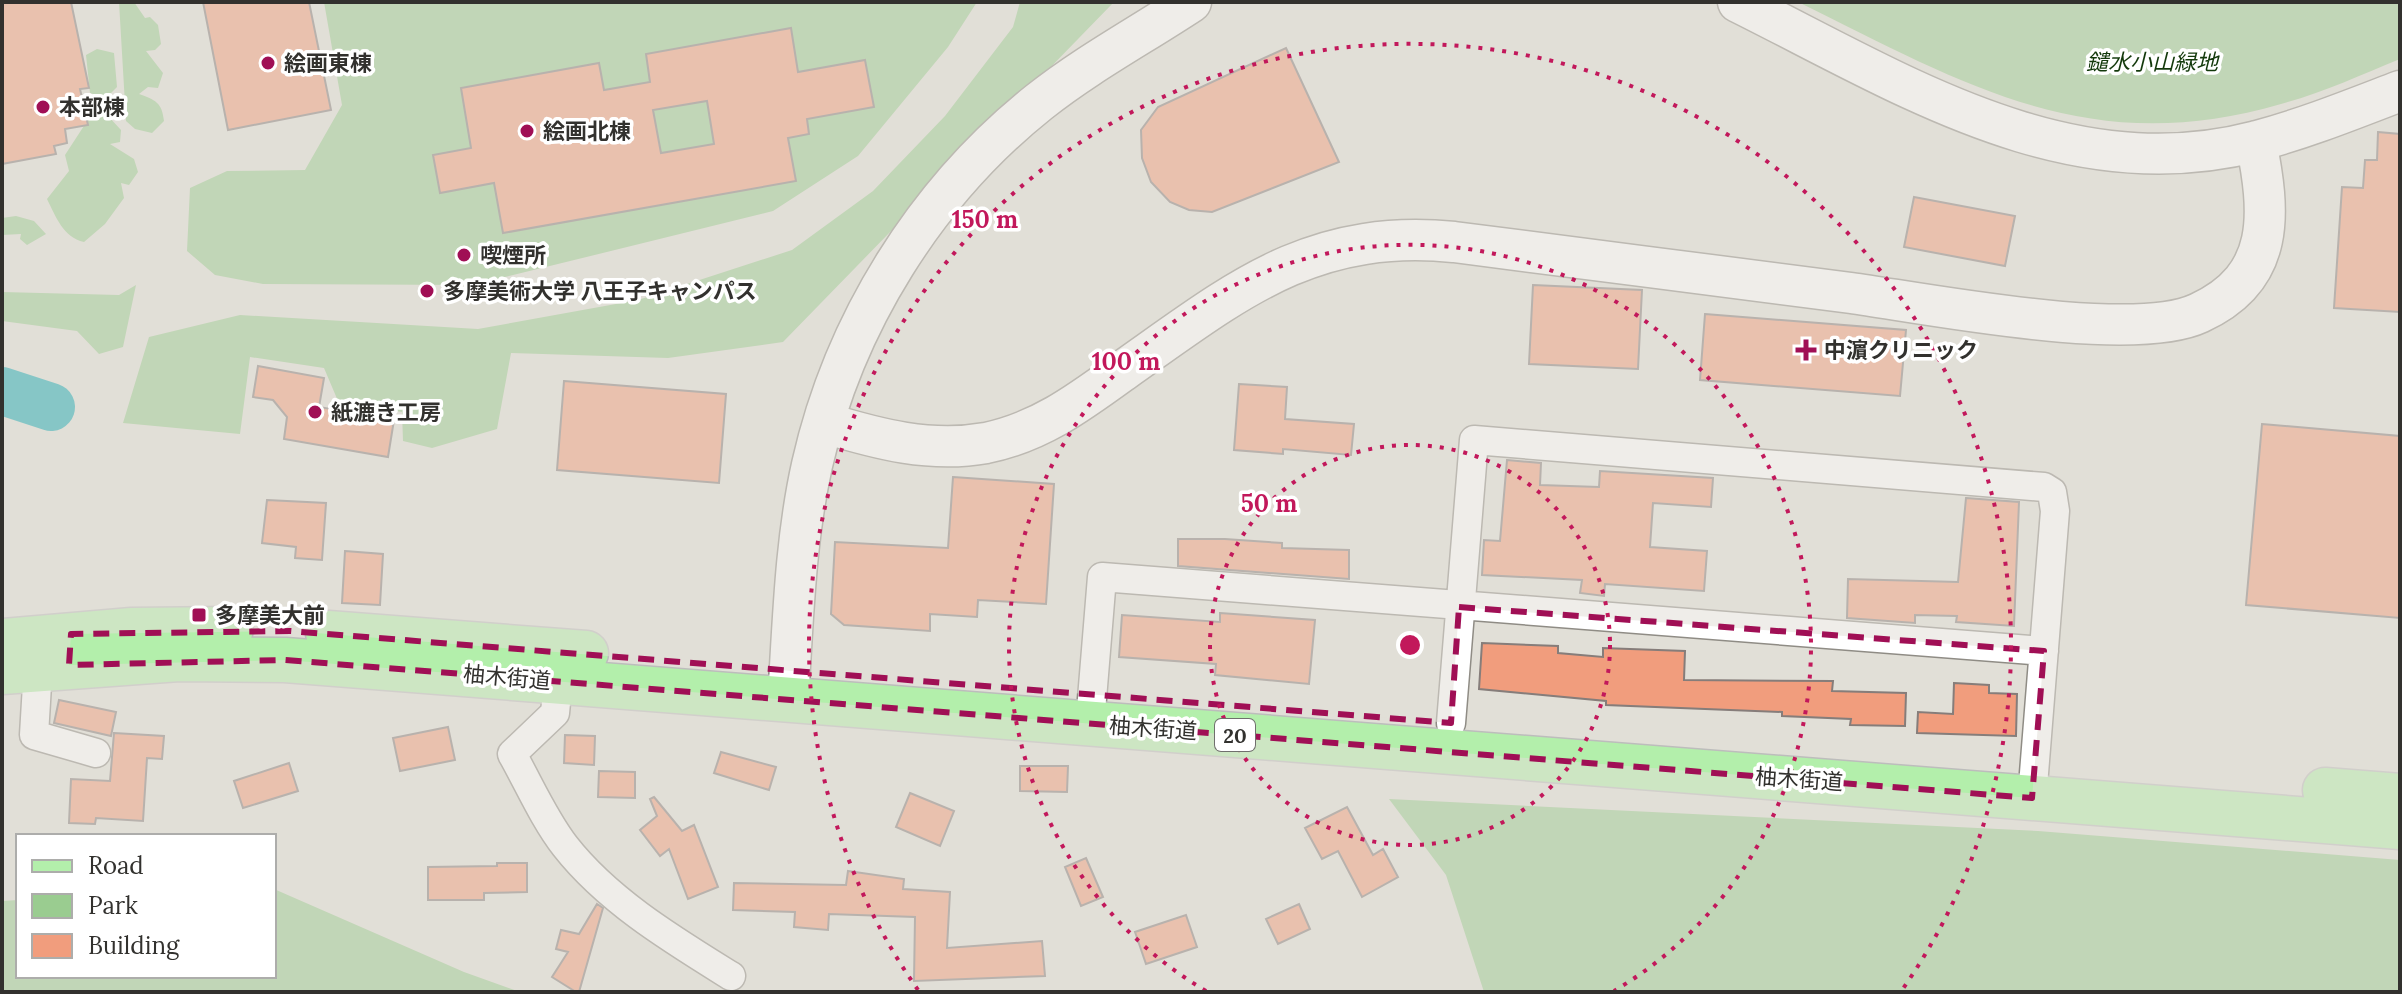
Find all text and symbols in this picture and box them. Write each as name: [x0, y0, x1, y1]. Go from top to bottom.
park label: 鑓水小山緑地: [2086, 48, 2220, 76]
place label: 絵画東棟: [284, 49, 372, 77]
marker: 絵画東棟: [259, 54, 277, 72]
place label: 本部棟: [59, 93, 125, 121]
marker: 本部棟: [34, 98, 52, 116]
place label: 絵画北棟: [543, 117, 631, 145]
marker: 絵画北棟: [518, 122, 536, 140]
text: 150 m: [952, 204, 1018, 235]
place label: 喫煙所: [480, 241, 546, 269]
marker: 喫煙所: [455, 246, 473, 264]
place label: 多摩美術大学 八王子キャンパス: [443, 277, 757, 305]
marker: 多摩美術大学 八王子キャンパス: [418, 282, 436, 300]
place label: 中濵クリニック: [1824, 336, 1978, 364]
marker: 中濵クリニック: [1795, 339, 1817, 361]
text: 100 m: [1092, 346, 1160, 377]
place label: 紙漉き工房: [331, 398, 441, 426]
marker: 紙漉き工房: [306, 403, 324, 421]
text: 50 m: [1241, 488, 1297, 519]
place label: 多摩美大前: [215, 601, 325, 629]
marker: 多摩美大前: [190, 606, 208, 624]
centre of rings: [1396, 631, 1424, 659]
street label: 柚木街道: [462, 659, 552, 695]
street label: 柚木街道: [1108, 711, 1198, 745]
road number: 20: [1215, 719, 1255, 751]
street label: 柚木街道: [1754, 762, 1844, 796]
legend: [16, 834, 276, 978]
text: Road: [88, 850, 144, 881]
text: Park: [88, 890, 138, 921]
text: Building: [88, 930, 180, 961]

